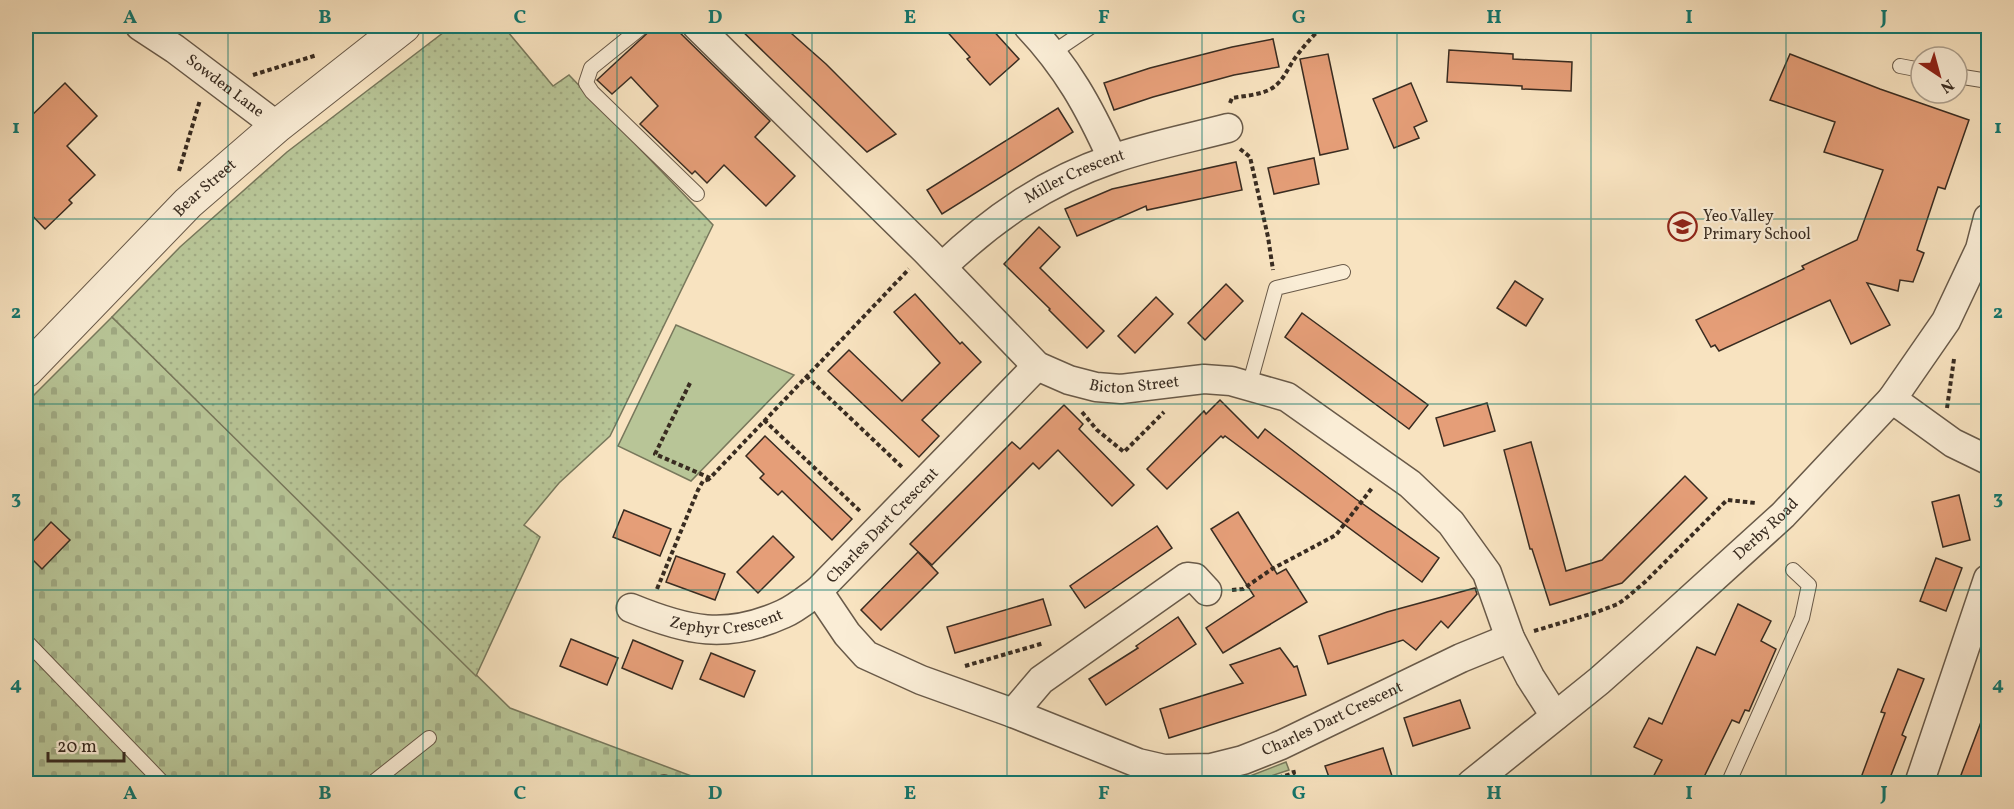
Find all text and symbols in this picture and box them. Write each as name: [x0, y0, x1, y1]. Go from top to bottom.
text: A: [123, 4, 137, 32]
text: B: [318, 4, 332, 32]
text: C: [514, 4, 527, 32]
text: D: [708, 4, 722, 32]
text: E: [904, 4, 916, 32]
text: F: [1098, 4, 1110, 32]
text: G: [1292, 4, 1306, 32]
text: H: [1486, 4, 1502, 32]
text: I: [1685, 4, 1693, 32]
text: J: [1879, 4, 1888, 32]
north arrow: [1909, 45, 1969, 105]
street label: Sowden Lane: [181, 50, 268, 123]
text: N: [1935, 73, 1958, 98]
text: 1: [12, 114, 20, 142]
text: 1: [1994, 114, 2002, 142]
street label: Miller Crescent: [1021, 144, 1128, 209]
street label: Bear Street: [169, 154, 242, 222]
place label: Yeo Valley Primary School: [1703, 206, 1811, 246]
school or university icon: Yeo Valley Primary School: [1666, 210, 1698, 242]
text: 2: [11, 299, 21, 327]
text: 2: [1993, 299, 2003, 327]
street label: Bicton Street: [1086, 371, 1181, 400]
street label: Charles Dart Crescent: [822, 463, 945, 589]
text: 3: [11, 485, 21, 513]
text: 3: [1993, 485, 2003, 513]
street label: Derby Road: [1729, 494, 1804, 566]
street label: Zephyr Crescent: [667, 604, 787, 641]
text: 4: [10, 671, 22, 699]
text: 4: [1992, 671, 2004, 699]
street label: Charles Dart Crescent: [1259, 676, 1407, 762]
scale bar: [48, 725, 124, 763]
text: 20 m: [57, 735, 97, 760]
text: A: [123, 780, 137, 808]
text: B: [318, 780, 332, 808]
text: C: [514, 780, 527, 808]
text: D: [708, 780, 722, 808]
text: E: [904, 780, 916, 808]
text: F: [1098, 780, 1110, 808]
text: G: [1292, 780, 1306, 808]
text: H: [1486, 780, 1502, 808]
text: I: [1685, 780, 1693, 808]
text: J: [1879, 780, 1888, 808]

